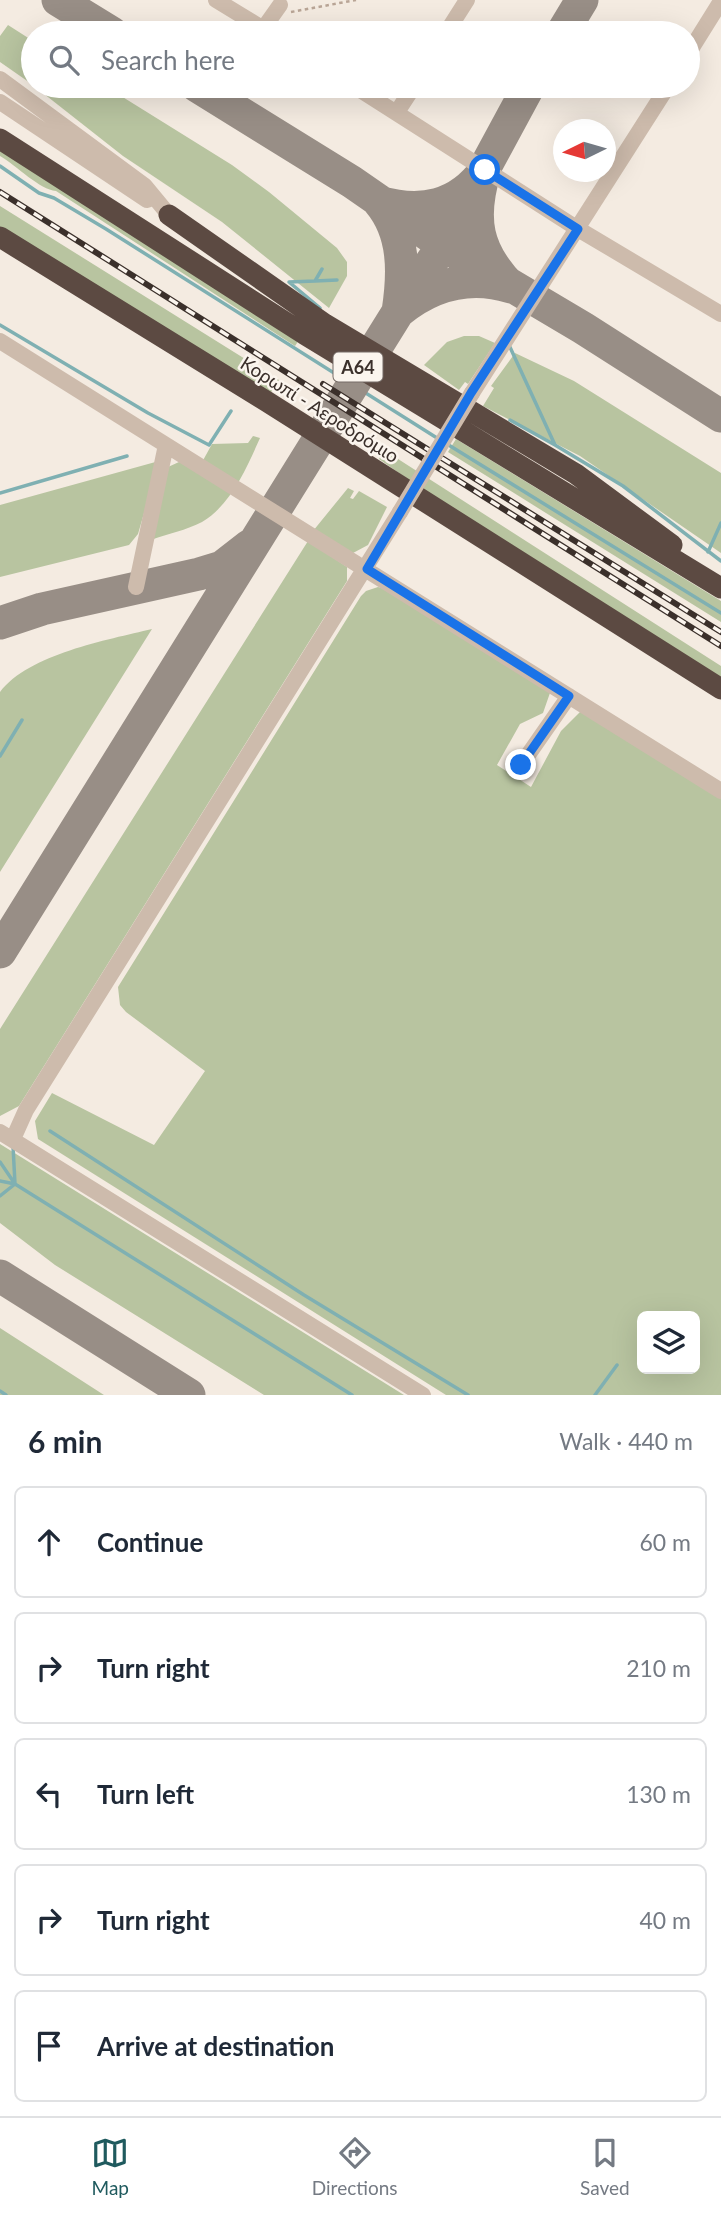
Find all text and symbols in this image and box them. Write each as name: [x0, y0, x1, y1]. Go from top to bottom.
search box: [21, 21, 700, 98]
icon: search: [45, 41, 83, 79]
text: Search here: [101, 44, 235, 76]
north arrow: [553, 119, 616, 182]
route start: [469, 154, 500, 185]
street label: Κορωπί - Αεροδρόμιο: [237, 351, 403, 467]
road number: Α64: [334, 352, 382, 382]
route end: [505, 749, 536, 780]
map controls: [637, 1311, 700, 1374]
button: layers: [637, 1311, 700, 1374]
text: 6 min: [28, 1423, 102, 1459]
text: Walk · 440 m: [559, 1427, 693, 1455]
icon: ahead: [30, 1523, 68, 1561]
text: Continue: [97, 1526, 203, 1558]
text: 60 m: [640, 1528, 691, 1556]
icon: right: [30, 1649, 68, 1687]
text: Turn right: [97, 1652, 210, 1684]
text: 210 m: [626, 1654, 691, 1682]
icon: left: [30, 1775, 68, 1813]
text: Turn left: [97, 1778, 194, 1810]
text: 130 m: [626, 1780, 691, 1808]
icon: right: [30, 1901, 68, 1939]
text: Turn right: [97, 1904, 210, 1936]
text: 40 m: [640, 1906, 691, 1934]
icon: arrive: [30, 2027, 68, 2065]
text: Arrive at destination: [97, 2030, 334, 2062]
tab: Map: [91, 2134, 129, 2199]
tab: Directions: [312, 2134, 398, 2199]
tab: Saved: [580, 2134, 630, 2199]

